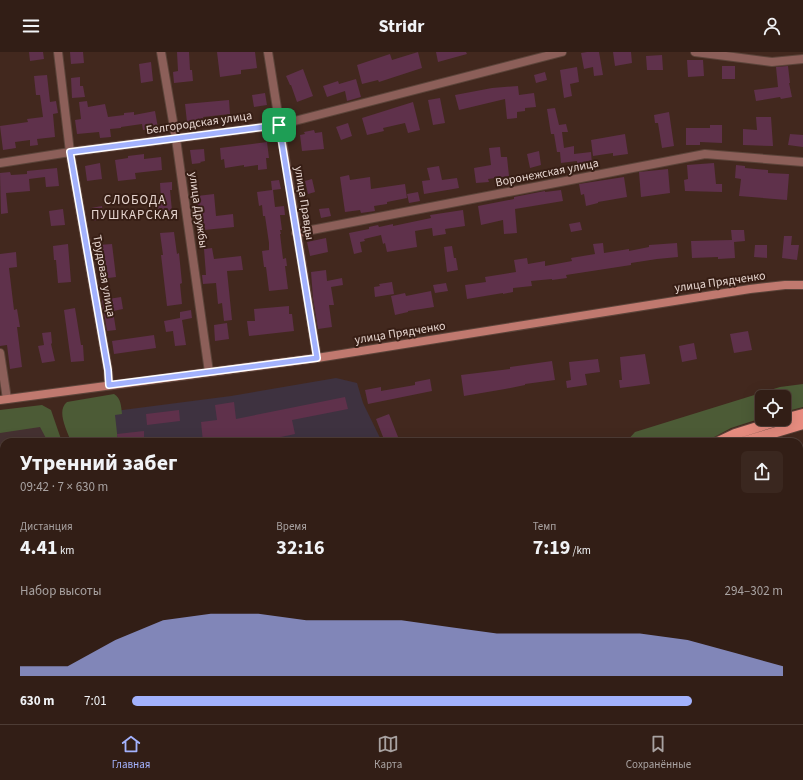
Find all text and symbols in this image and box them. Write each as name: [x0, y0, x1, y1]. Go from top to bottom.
text: Stridr: [378, 14, 425, 39]
icon: menu: [20, 15, 42, 37]
icon: person: [761, 15, 783, 37]
street label: Белгородская улица: [145, 107, 253, 139]
pin: [262, 108, 296, 142]
icon: arrive: [268, 114, 290, 136]
street label: Воронежская улица: [494, 155, 600, 191]
street label: улица Правды: [290, 165, 318, 241]
street label: улица Дружбы: [184, 171, 212, 249]
district label: СЛОБОДА ПУШКАРСКАЯ: [91, 191, 179, 224]
street label: Трудовая улица: [88, 234, 120, 318]
street label: улица Прядченко: [673, 267, 767, 297]
street label: улица Прядченко: [353, 317, 447, 349]
map controls: [755, 390, 791, 426]
button: locate: [755, 390, 791, 426]
text: Утренний забег: [20, 447, 178, 479]
button: share: [741, 451, 783, 493]
text: 09:42 · 7 × 630 m: [20, 478, 108, 496]
text: Дистанция: [20, 519, 73, 534]
text: Время: [276, 519, 307, 534]
text: Темп: [533, 519, 556, 534]
text: 4.41: [20, 534, 58, 562]
text: 32:16: [276, 534, 325, 562]
text: 7:19: [533, 534, 570, 562]
text: km: [58, 543, 74, 558]
text: /km: [570, 543, 591, 558]
text: Набор высоты: [20, 582, 102, 600]
text: 294–302 m: [725, 582, 783, 600]
text: 630 m: [20, 692, 54, 710]
text: 7:01: [84, 692, 107, 710]
tab: Главная: [112, 733, 150, 772]
tab: Карта: [374, 733, 402, 772]
tab: Сохранённые: [626, 733, 691, 772]

